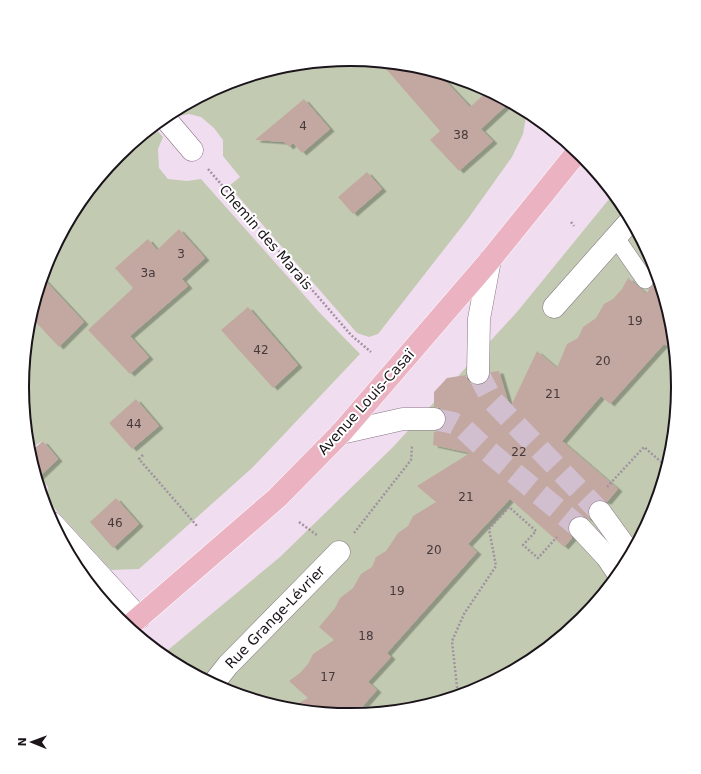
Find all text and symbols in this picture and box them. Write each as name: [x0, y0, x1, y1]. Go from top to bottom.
house number: 4: [299, 119, 307, 133]
house number: 38: [453, 128, 469, 142]
street label: Chemin des Marais: [216, 181, 316, 293]
house number: 3: [177, 247, 185, 261]
house number: 3a: [141, 266, 156, 280]
house number: 19: [627, 314, 643, 328]
house number: 42: [253, 343, 269, 357]
street label: Avenue Louis-Casaï: [315, 346, 417, 458]
house number: 20: [595, 354, 611, 368]
house number: 21: [545, 387, 561, 401]
house number: 44: [126, 417, 142, 431]
house number: 22: [511, 445, 527, 459]
house number: 21: [458, 490, 474, 504]
house number: 46: [107, 516, 123, 530]
house number: 20: [426, 543, 442, 557]
street label: Rue Grange-Lévrier: [222, 562, 328, 672]
house number: 19: [389, 584, 405, 598]
house number: 18: [358, 629, 374, 643]
house number: 17: [320, 670, 336, 684]
north arrow: [12, 722, 52, 762]
text: N: [16, 737, 29, 747]

